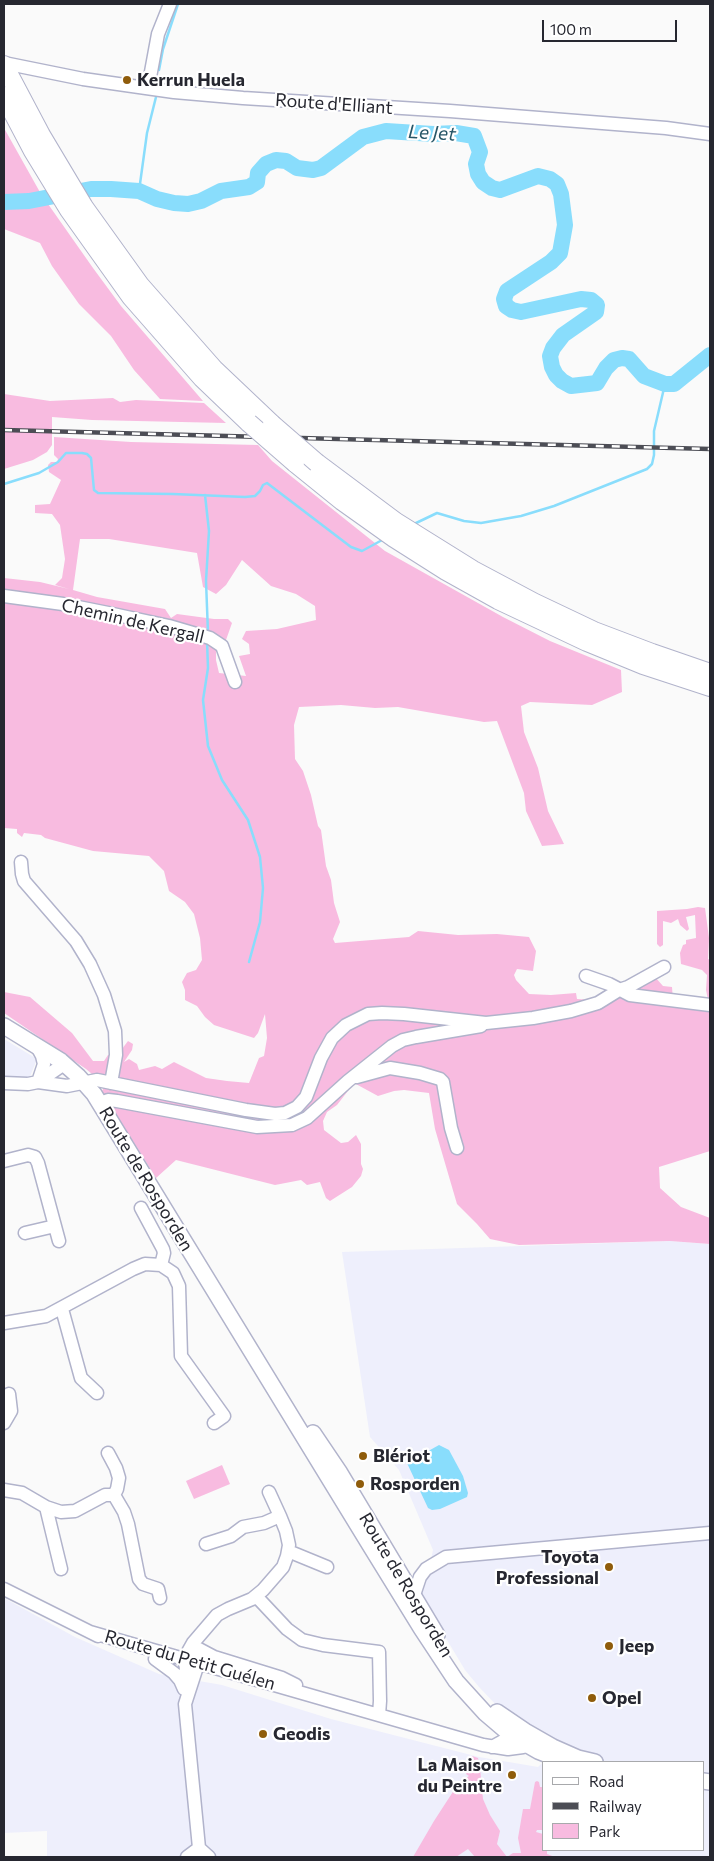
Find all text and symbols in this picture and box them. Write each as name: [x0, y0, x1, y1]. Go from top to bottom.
scale bar: [544, 10, 679, 42]
text: 100 m: [550, 20, 592, 38]
place label: Kerrun Huela: [137, 69, 245, 91]
marker: Kerrun Huela: [121, 74, 133, 86]
street label: Route d'Elliant: [274, 89, 394, 119]
water label: Le Jet: [408, 120, 456, 146]
street label: Chemin de Kergall: [60, 594, 206, 648]
street label: Route de Rosporden: [94, 1103, 198, 1255]
place label: Blériot: [373, 1445, 430, 1467]
marker: Blériot: [357, 1450, 369, 1462]
place label: Rosporden: [370, 1473, 460, 1495]
marker: Rosporden: [354, 1478, 366, 1490]
street label: Route de Rosporden: [354, 1509, 458, 1661]
place label: Toyota Professional: [496, 1546, 599, 1588]
marker: Toyota Professional: [603, 1561, 615, 1573]
street label: Route du Petit Guélen: [102, 1625, 278, 1695]
place label: Jeep: [619, 1635, 654, 1657]
marker: Jeep: [603, 1640, 615, 1652]
place label: Opel: [602, 1687, 642, 1709]
marker: Opel: [586, 1692, 598, 1704]
place label: Geodis: [273, 1723, 330, 1745]
marker: Geodis: [257, 1728, 269, 1740]
place label: La Maison du Peintre: [417, 1754, 502, 1796]
legend: [542, 1761, 704, 1851]
marker: La Maison du Peintre: [506, 1769, 518, 1781]
text: Road: [589, 1772, 624, 1790]
text: Railway: [589, 1797, 642, 1815]
text: Park: [589, 1822, 620, 1840]

